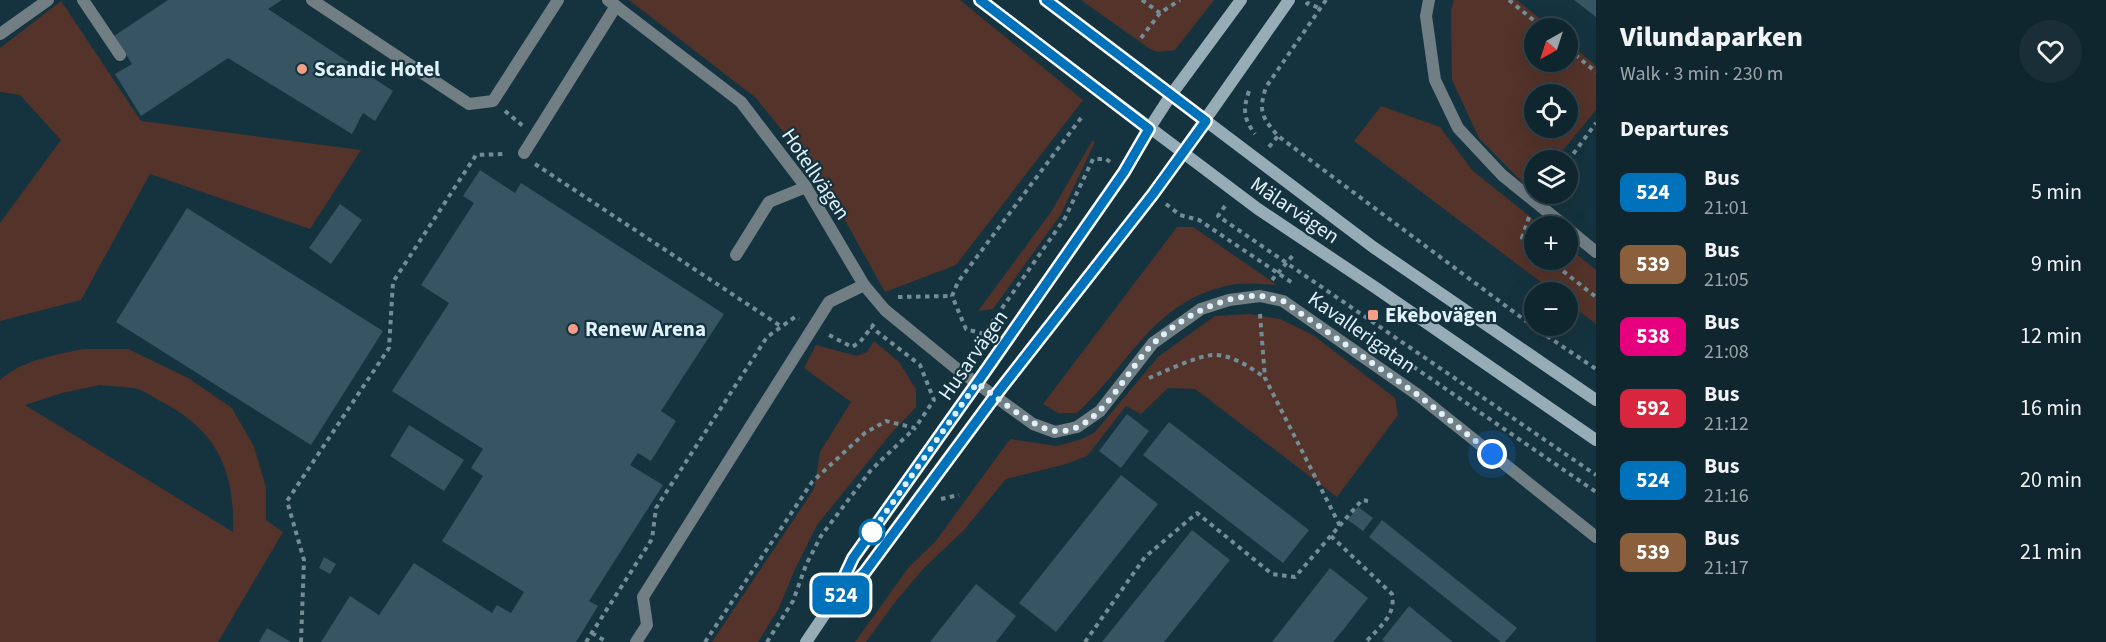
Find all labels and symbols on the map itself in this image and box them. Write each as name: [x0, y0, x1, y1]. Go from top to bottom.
north arrow: [1524, 18, 1578, 72]
place label: Scandic Hotel: [314, 54, 440, 84]
marker: Scandic Hotel: [295, 62, 309, 76]
street label: Hotellvägen: [774, 122, 858, 226]
street label: Mälarvägen: [1244, 169, 1346, 251]
street label: Kavallerigatan: [1302, 284, 1422, 380]
place label: Ekebovägen: [1385, 300, 1497, 330]
street label: Husarvägen: [931, 304, 1015, 406]
marker: Ekebovägen: [1366, 308, 1380, 322]
place label: Renew Arena: [585, 314, 706, 344]
marker: Renew Arena: [566, 322, 580, 336]
your location: [1477, 439, 1507, 469]
unlabelled marker: [859, 519, 885, 545]
line badge: 524: [806, 576, 876, 614]

